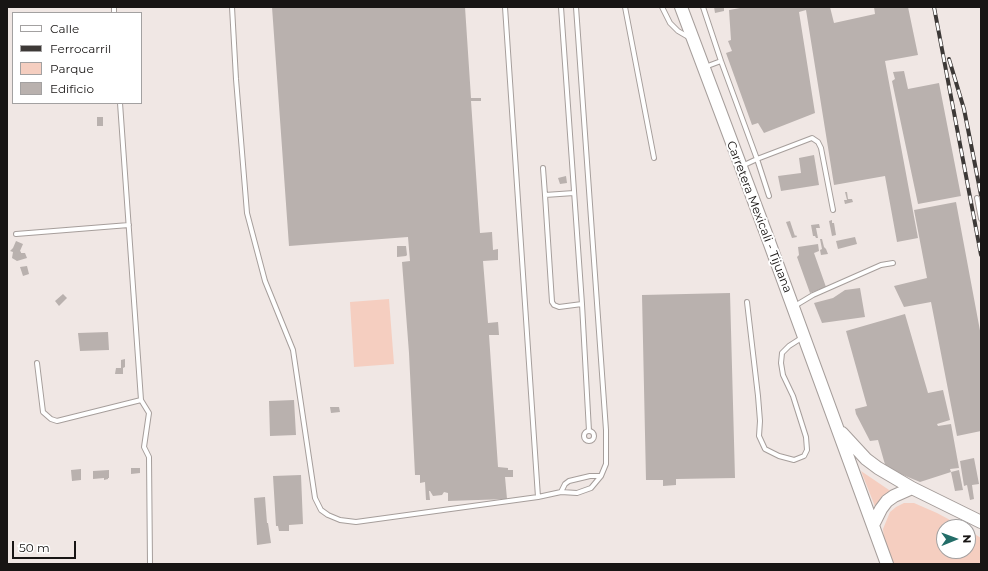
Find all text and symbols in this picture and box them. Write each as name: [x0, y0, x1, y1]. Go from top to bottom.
legend: [12, 12, 142, 104]
text: Calle: [50, 21, 79, 36]
text: Ferrocarril: [50, 41, 111, 56]
text: Parque: [50, 61, 94, 76]
text: Edificio: [50, 81, 94, 96]
street label: Carretera Mexicali - Tijuana: [723, 139, 795, 295]
north arrow: [936, 519, 976, 559]
scale bar: [14, 533, 78, 559]
text: N: [960, 534, 974, 543]
text: 50 m: [19, 540, 50, 555]

